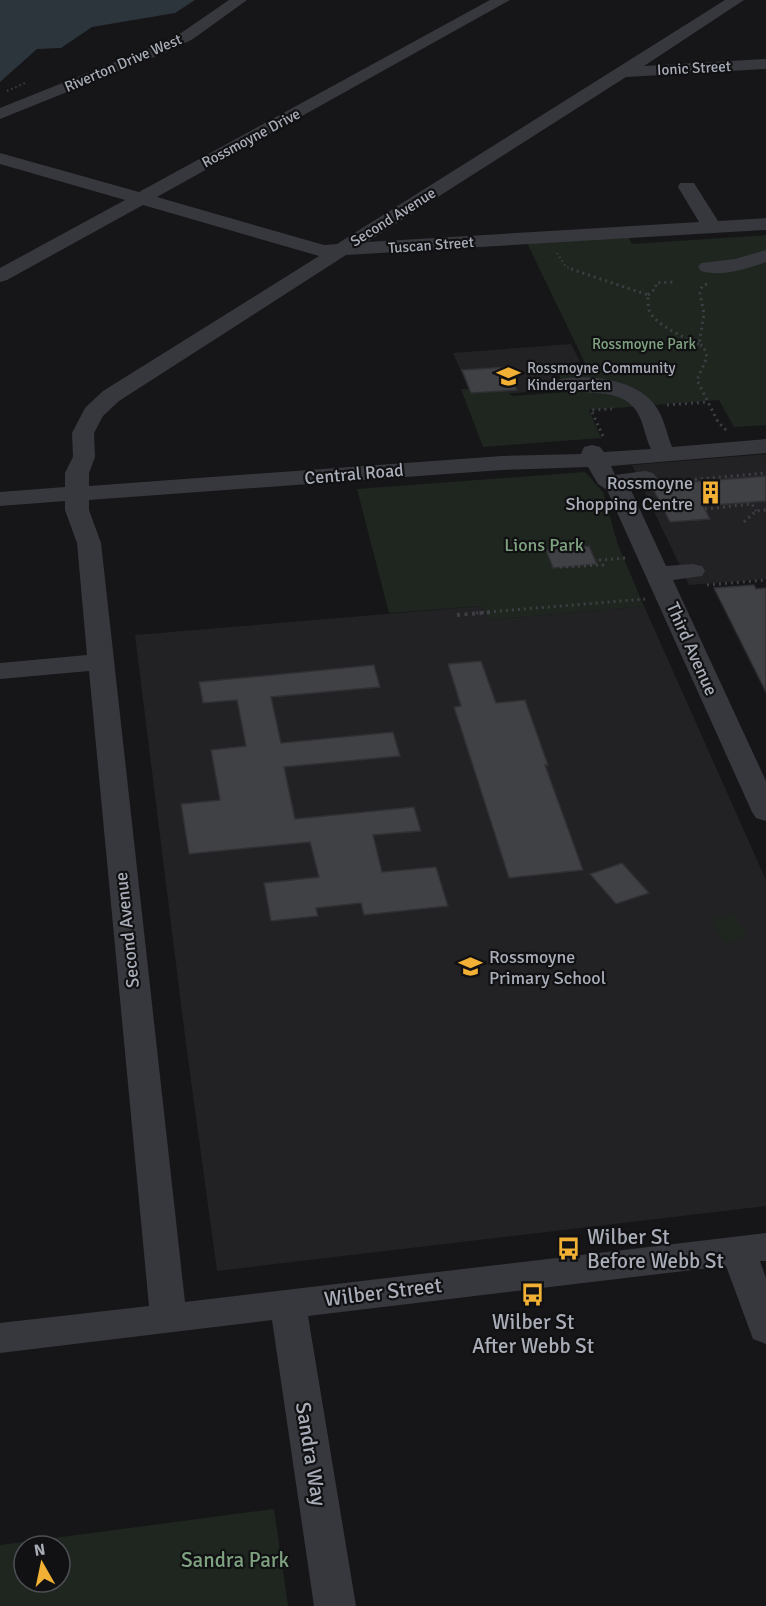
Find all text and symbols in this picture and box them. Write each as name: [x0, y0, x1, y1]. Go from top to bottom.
street label: Riverton Drive West: [62, 30, 184, 96]
street label: Ionic Street: [657, 57, 731, 79]
street label: Rossmoyne Drive: [199, 105, 303, 171]
street label: Second Avenue: [347, 184, 439, 250]
street label: Tuscan Street: [387, 233, 475, 257]
park label: Rossmoyne Park: [592, 335, 697, 353]
place label: Rossmoyne Community Kindergarten: [527, 359, 676, 394]
school or university icon: Rossmoyne Community Kindergarten: [496, 364, 522, 390]
street label: Central Road: [304, 459, 404, 489]
place label: Rossmoyne Shopping Centre: [565, 472, 693, 515]
building icon: Rossmoyne Shopping Centre: [698, 480, 724, 506]
park label: Lions Park: [504, 534, 584, 556]
street label: Third Avenue: [662, 599, 722, 699]
street label: Second Avenue: [110, 871, 144, 989]
place label: Rossmoyne Primary School: [489, 946, 606, 989]
school or university icon: Rossmoyne Primary School: [458, 954, 484, 980]
place label: Wilber St Before Webb St: [587, 1224, 724, 1274]
bus stop icon: Wilber St Before Webb St: [556, 1236, 582, 1262]
street label: Wilber Street: [323, 1272, 443, 1312]
bus stop icon: Wilber St After Webb St: [520, 1281, 546, 1307]
place label: Wilber St After Webb St: [472, 1309, 594, 1359]
street label: Sandra Way: [290, 1400, 332, 1508]
north arrow: [12, 1534, 72, 1594]
text: N: [33, 1539, 47, 1561]
park label: Sandra Park: [181, 1547, 290, 1573]

